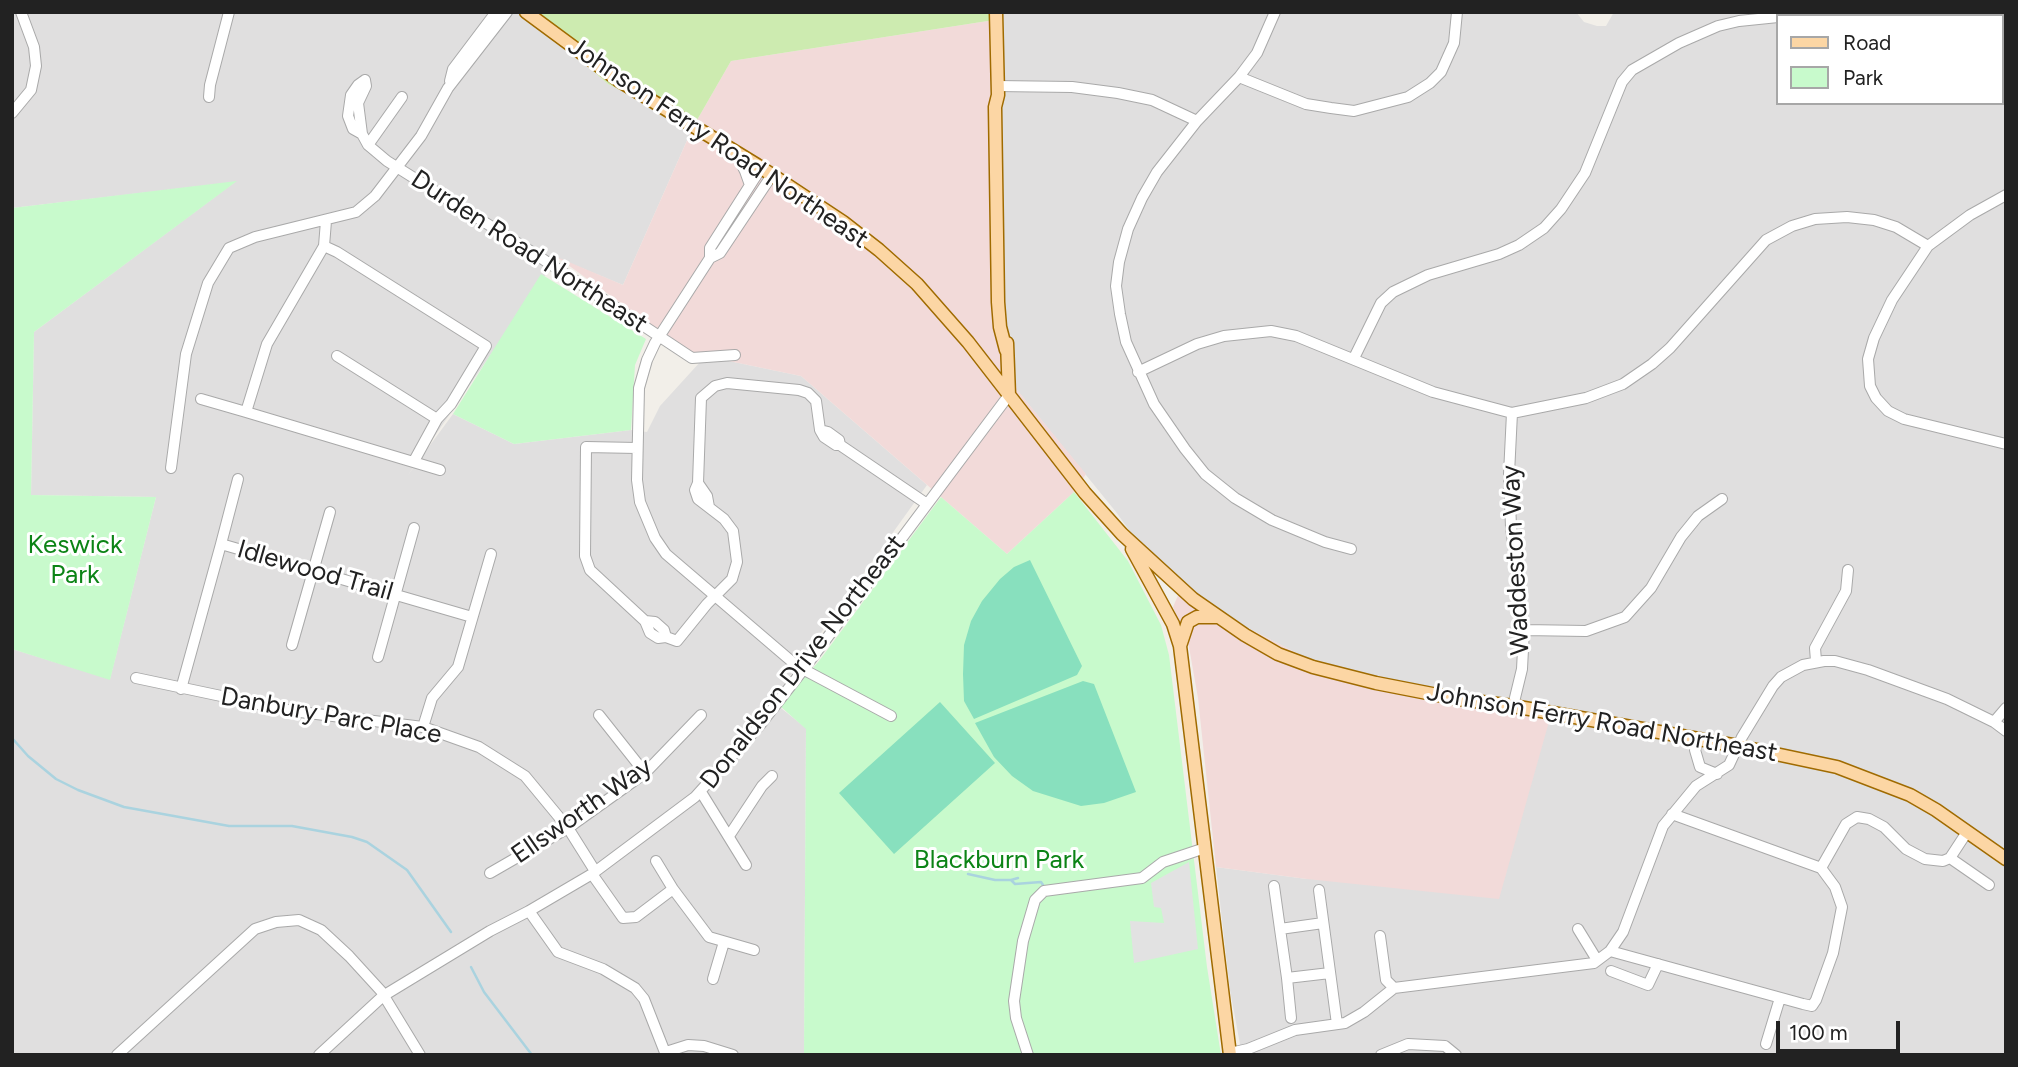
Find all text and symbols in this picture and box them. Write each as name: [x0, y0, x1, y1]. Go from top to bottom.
legend: [1776, 14, 2004, 105]
text: Road: [1843, 30, 1891, 55]
street label: Johnson Ferry Road Northeast: [562, 31, 874, 255]
text: Park: [1843, 65, 1883, 90]
street label: Durden Road Northeast: [405, 164, 653, 340]
street label: Waddeston Way: [1495, 464, 1537, 656]
park label: Keswick Park: [27, 529, 123, 590]
street label: Donaldson Drive Northeast: [694, 529, 912, 795]
street label: Idlewood Trail: [233, 534, 397, 608]
street label: Johnson Ferry Road Northeast: [1424, 677, 1780, 769]
street label: Danbury Parc Place: [218, 681, 444, 751]
street label: Ellsworth Way: [506, 751, 658, 871]
park label: Blackburn Park: [914, 844, 1084, 876]
scale bar: [1780, 1007, 1904, 1052]
text: 100 m: [1789, 1020, 1848, 1045]

